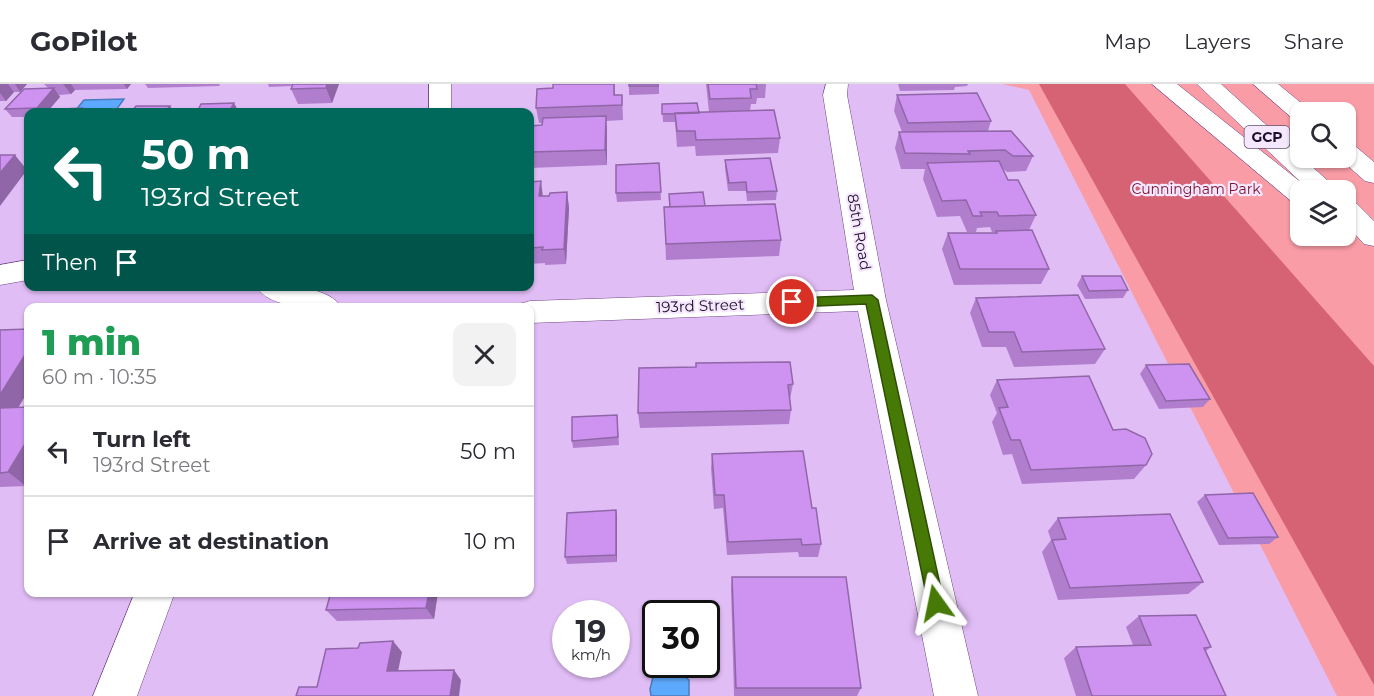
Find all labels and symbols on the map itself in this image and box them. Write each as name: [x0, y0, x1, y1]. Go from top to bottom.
road number: GCP: [1244, 126, 1290, 148]
park label: Cunningham Park: [1131, 180, 1261, 198]
street label: 85th Road: [843, 192, 876, 272]
pin: [766, 276, 817, 327]
street label: 193rd Street: [656, 294, 744, 317]
position arrow: [904, 571, 968, 635]
speed limit sign: 30: [642, 600, 720, 678]

